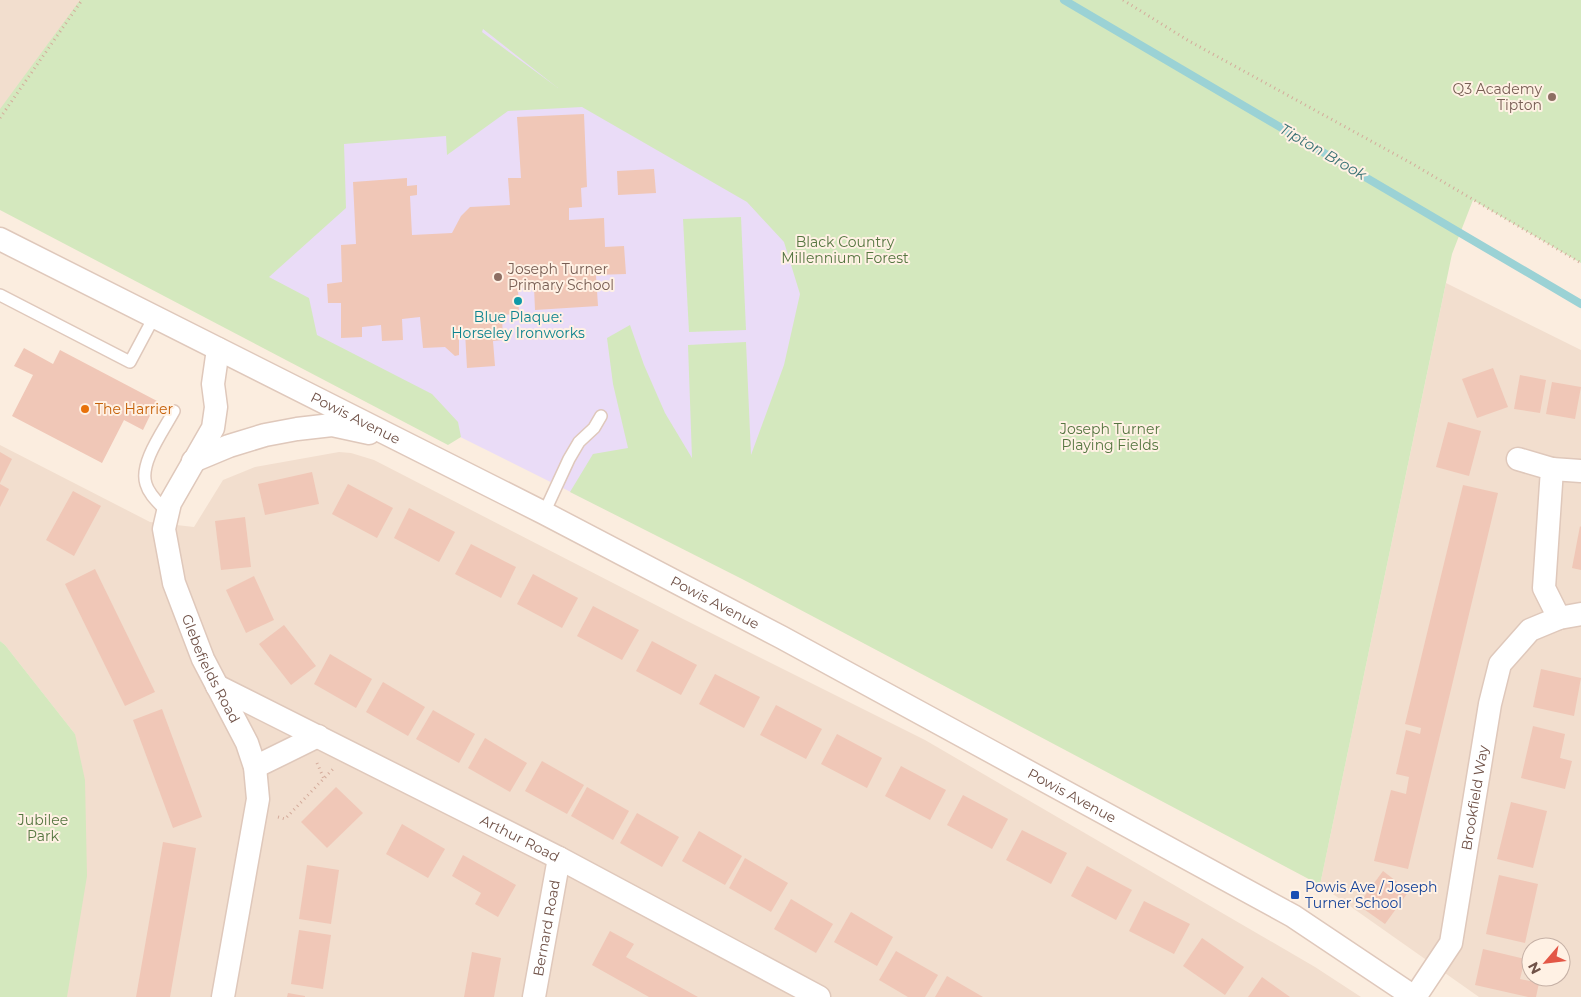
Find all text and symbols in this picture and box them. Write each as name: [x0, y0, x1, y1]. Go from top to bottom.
place label: Q3 Academy Tipton: [1453, 80, 1542, 114]
marker: Q3 Academy Tipton: [1546, 91, 1558, 103]
water label: Tipton Brook: [1277, 119, 1371, 185]
park label: Black Country Millennium Forest: [781, 233, 909, 267]
place label: Joseph Turner Primary School: [507, 260, 614, 294]
marker: Joseph Turner Primary School: [492, 271, 504, 283]
marker: Blue Plaque: Horseley Ironworks: [512, 295, 524, 307]
place label: Blue Plaque: Horseley Ironworks: [451, 308, 585, 342]
street label: Powis Avenue: [308, 388, 403, 448]
place label: The Harrier: [95, 400, 173, 418]
marker: The Harrier: [79, 403, 91, 415]
park label: Joseph Turner Playing Fields: [1059, 420, 1160, 454]
street label: Powis Avenue: [667, 572, 762, 633]
street label: Glebefields Road: [178, 612, 244, 726]
street label: Brookfield Way: [1457, 744, 1492, 852]
street label: Powis Avenue: [1025, 764, 1119, 827]
park label: Jubilee Park: [17, 811, 68, 845]
street label: Arthur Road: [477, 811, 562, 866]
place label: Powis Ave / Joseph Turner School: [1305, 878, 1438, 912]
street label: Bernard Road: [529, 879, 564, 978]
marker: Powis Ave / Joseph Turner School: [1289, 889, 1301, 901]
north arrow: [1521, 937, 1571, 987]
text: N: [1524, 959, 1545, 977]

